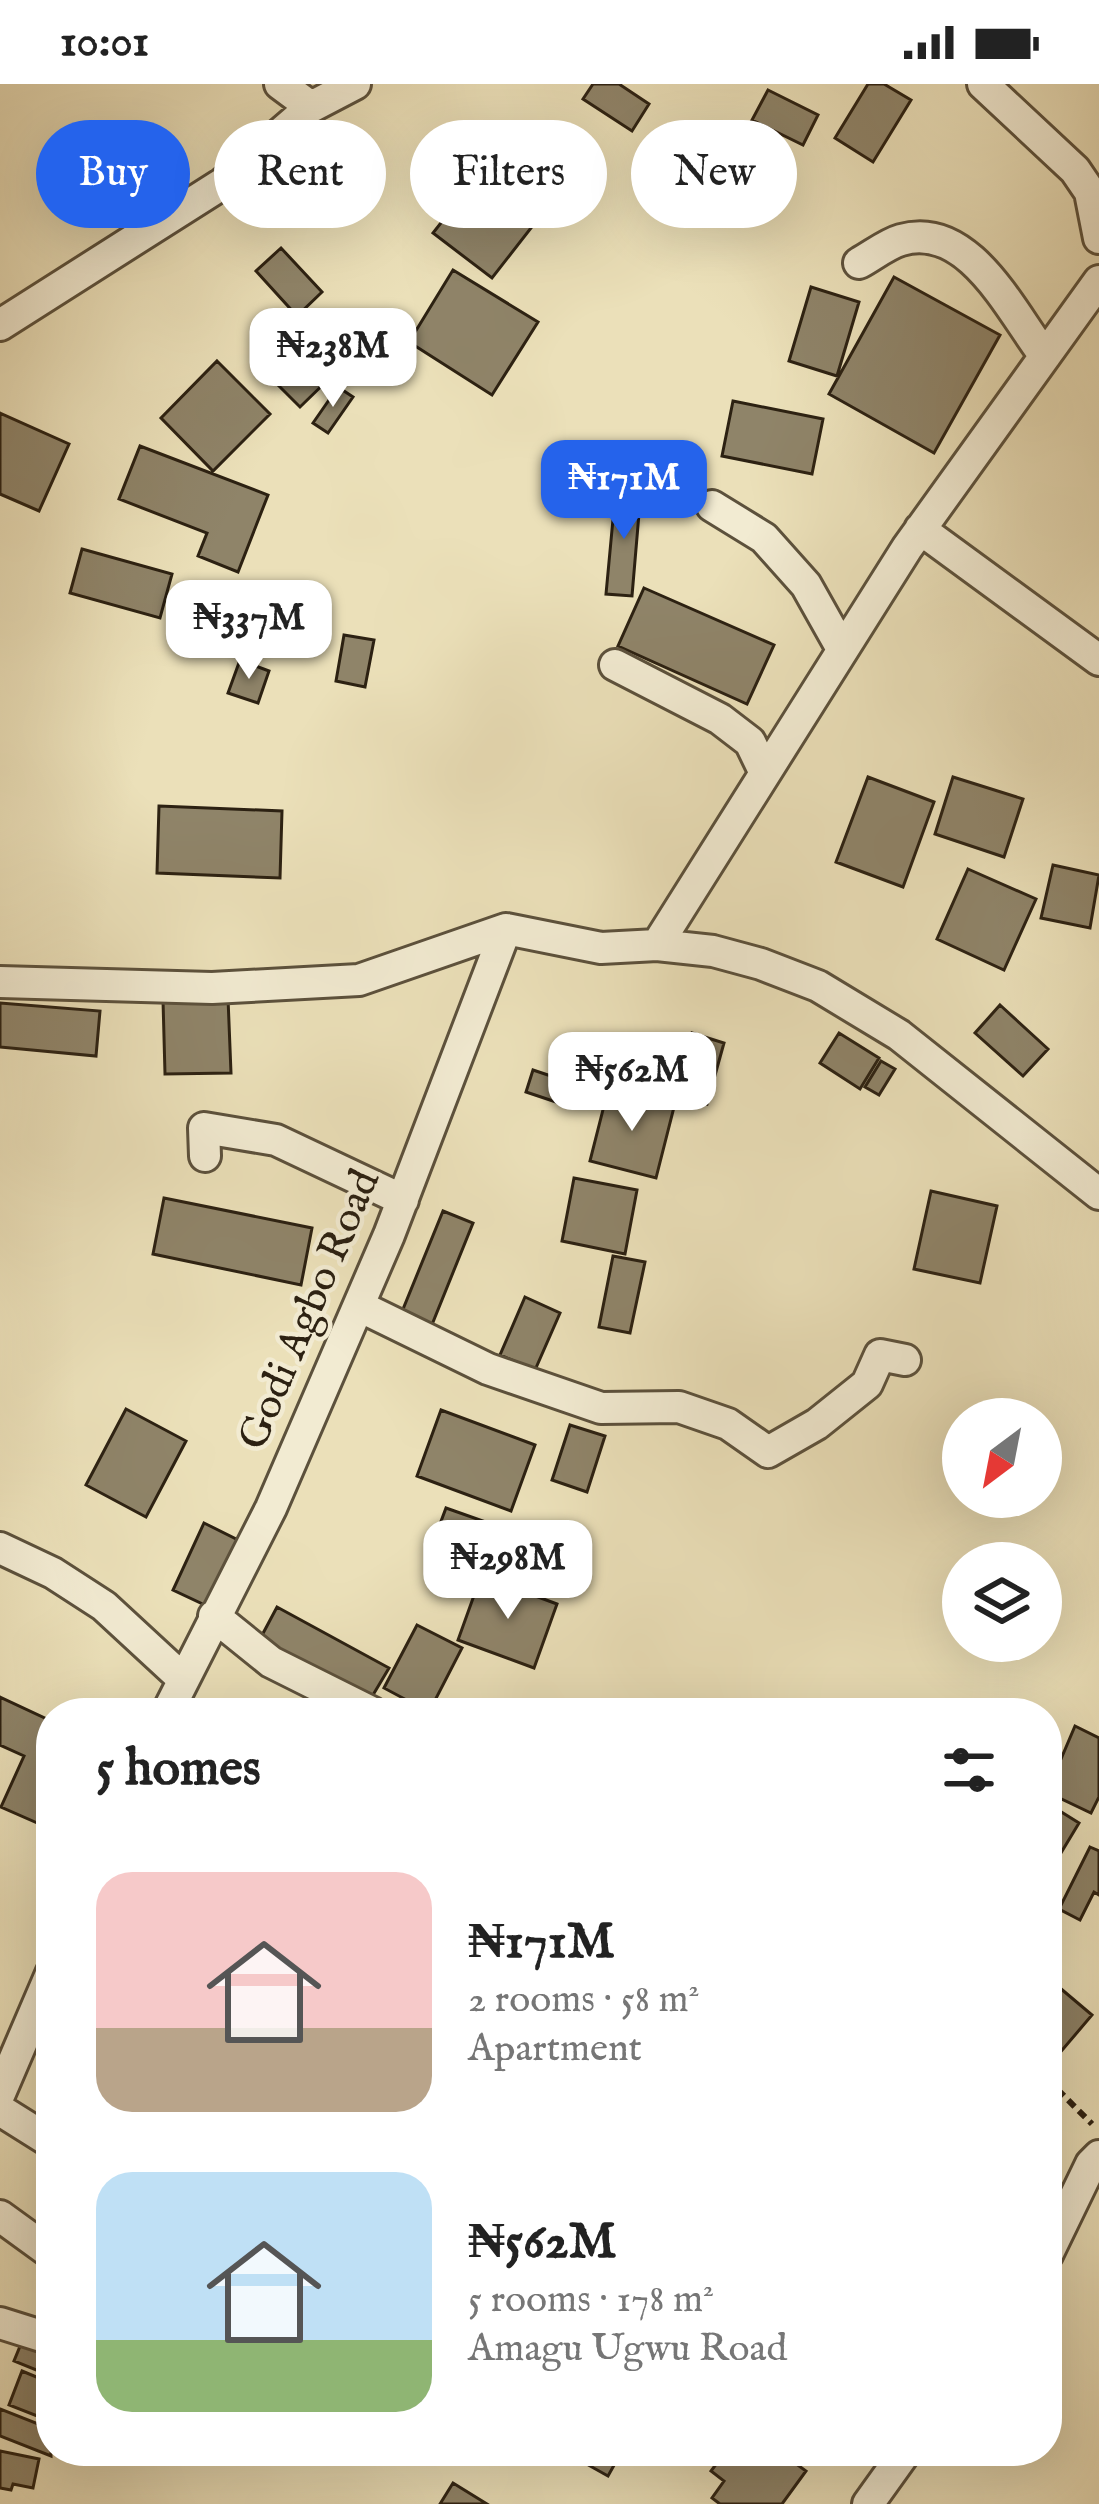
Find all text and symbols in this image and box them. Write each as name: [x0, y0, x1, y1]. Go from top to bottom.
text: 10:01: [60, 14, 149, 71]
chip: Buy: [36, 120, 190, 228]
chip: Rent: [214, 120, 386, 228]
chip: Filters: [410, 120, 607, 228]
chip: New: [631, 120, 797, 228]
pin: ₦238M: [249, 308, 417, 410]
text: ₦238M: [276, 322, 390, 371]
pin: ₦171M: [540, 440, 708, 542]
text: ₦171M: [568, 454, 680, 503]
pin: ₦337M: [165, 580, 333, 682]
text: ₦337M: [193, 594, 305, 643]
pin: ₦562M: [548, 1032, 716, 1134]
text: ₦562M: [575, 1046, 689, 1095]
street label: Godi Agbo Road: [227, 1161, 393, 1458]
north arrow: [942, 1398, 1062, 1518]
map controls: [942, 1398, 1062, 1662]
pin: ₦298M: [424, 1520, 592, 1622]
text: ₦298M: [450, 1534, 566, 1583]
button: layers: [942, 1542, 1062, 1662]
icon: filters: [936, 1737, 1002, 1803]
text: 5 homes: [96, 1738, 261, 1803]
text: ₦171M: [468, 1911, 615, 1976]
icon: home: [192, 1920, 336, 2064]
text: 2 rooms · 58 m²: [468, 1976, 700, 2025]
text: Apartment: [468, 2025, 642, 2074]
text: ₦562M: [468, 2211, 617, 2276]
icon: home: [192, 2220, 336, 2364]
text: 5 rooms · 178 m²: [468, 2276, 714, 2325]
text: Amagu Ugwu Road: [468, 2325, 787, 2374]

